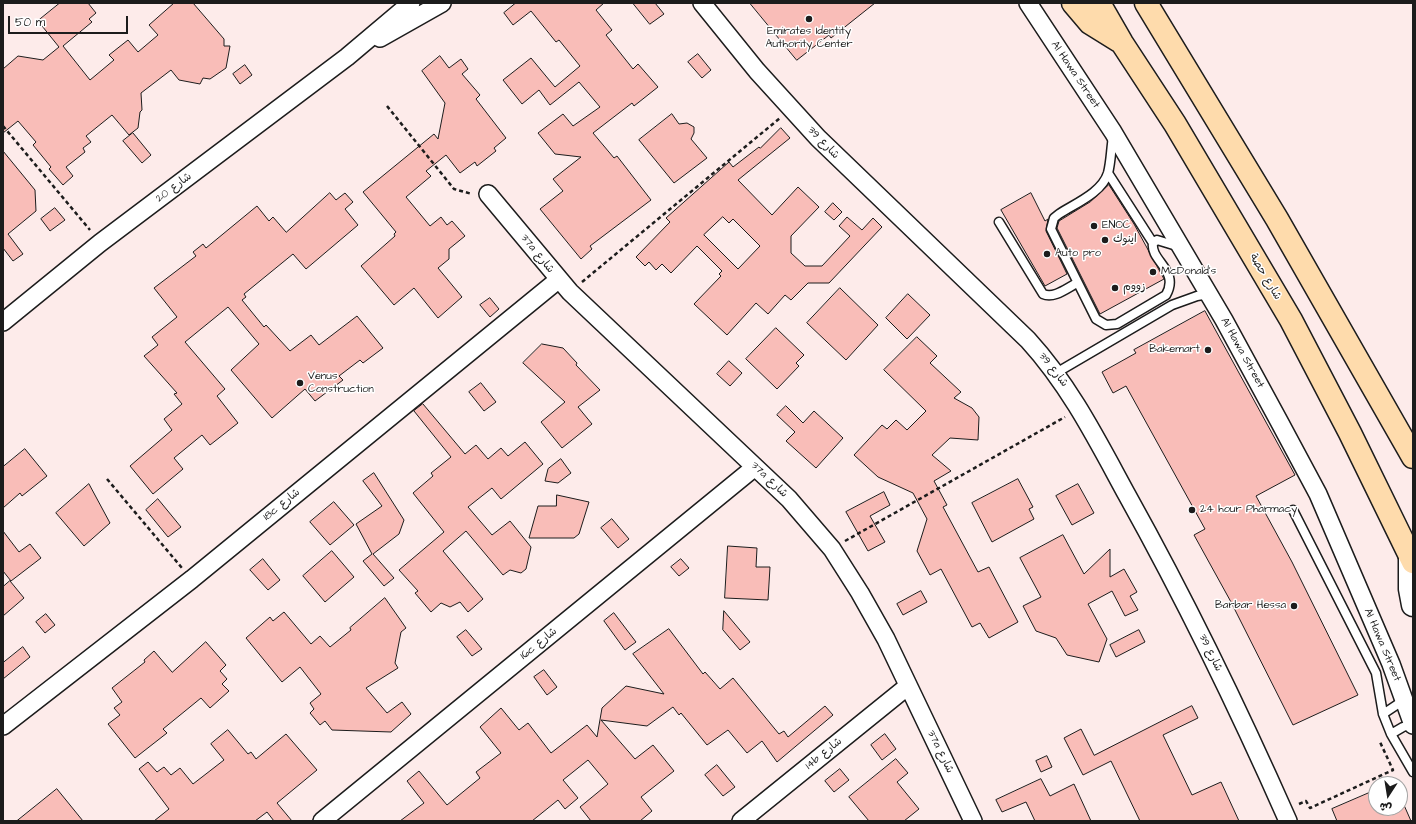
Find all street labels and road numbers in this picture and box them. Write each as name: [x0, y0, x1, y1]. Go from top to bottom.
street label: Al Hawa Street: [1048, 39, 1102, 111]
street label: شارع 39: [804, 124, 842, 162]
street label: شارع 20: [153, 170, 195, 206]
street label: 37a شارع: [517, 232, 557, 276]
street label: شارع حصة: [1246, 252, 1284, 302]
street label: Al Hawa Street: [1217, 316, 1267, 390]
street label: شارع 39: [1035, 350, 1071, 390]
street label: 37a شارع: [748, 459, 790, 501]
street label: 18c شارع: [261, 486, 303, 524]
street label: Al Hawa Street: [1361, 606, 1403, 684]
street label: 16c شارع: [518, 625, 560, 663]
street label: شارع 39: [1195, 632, 1225, 674]
street label: 37a شارع: [924, 728, 956, 776]
street label: 14b شارع: [803, 735, 845, 773]

